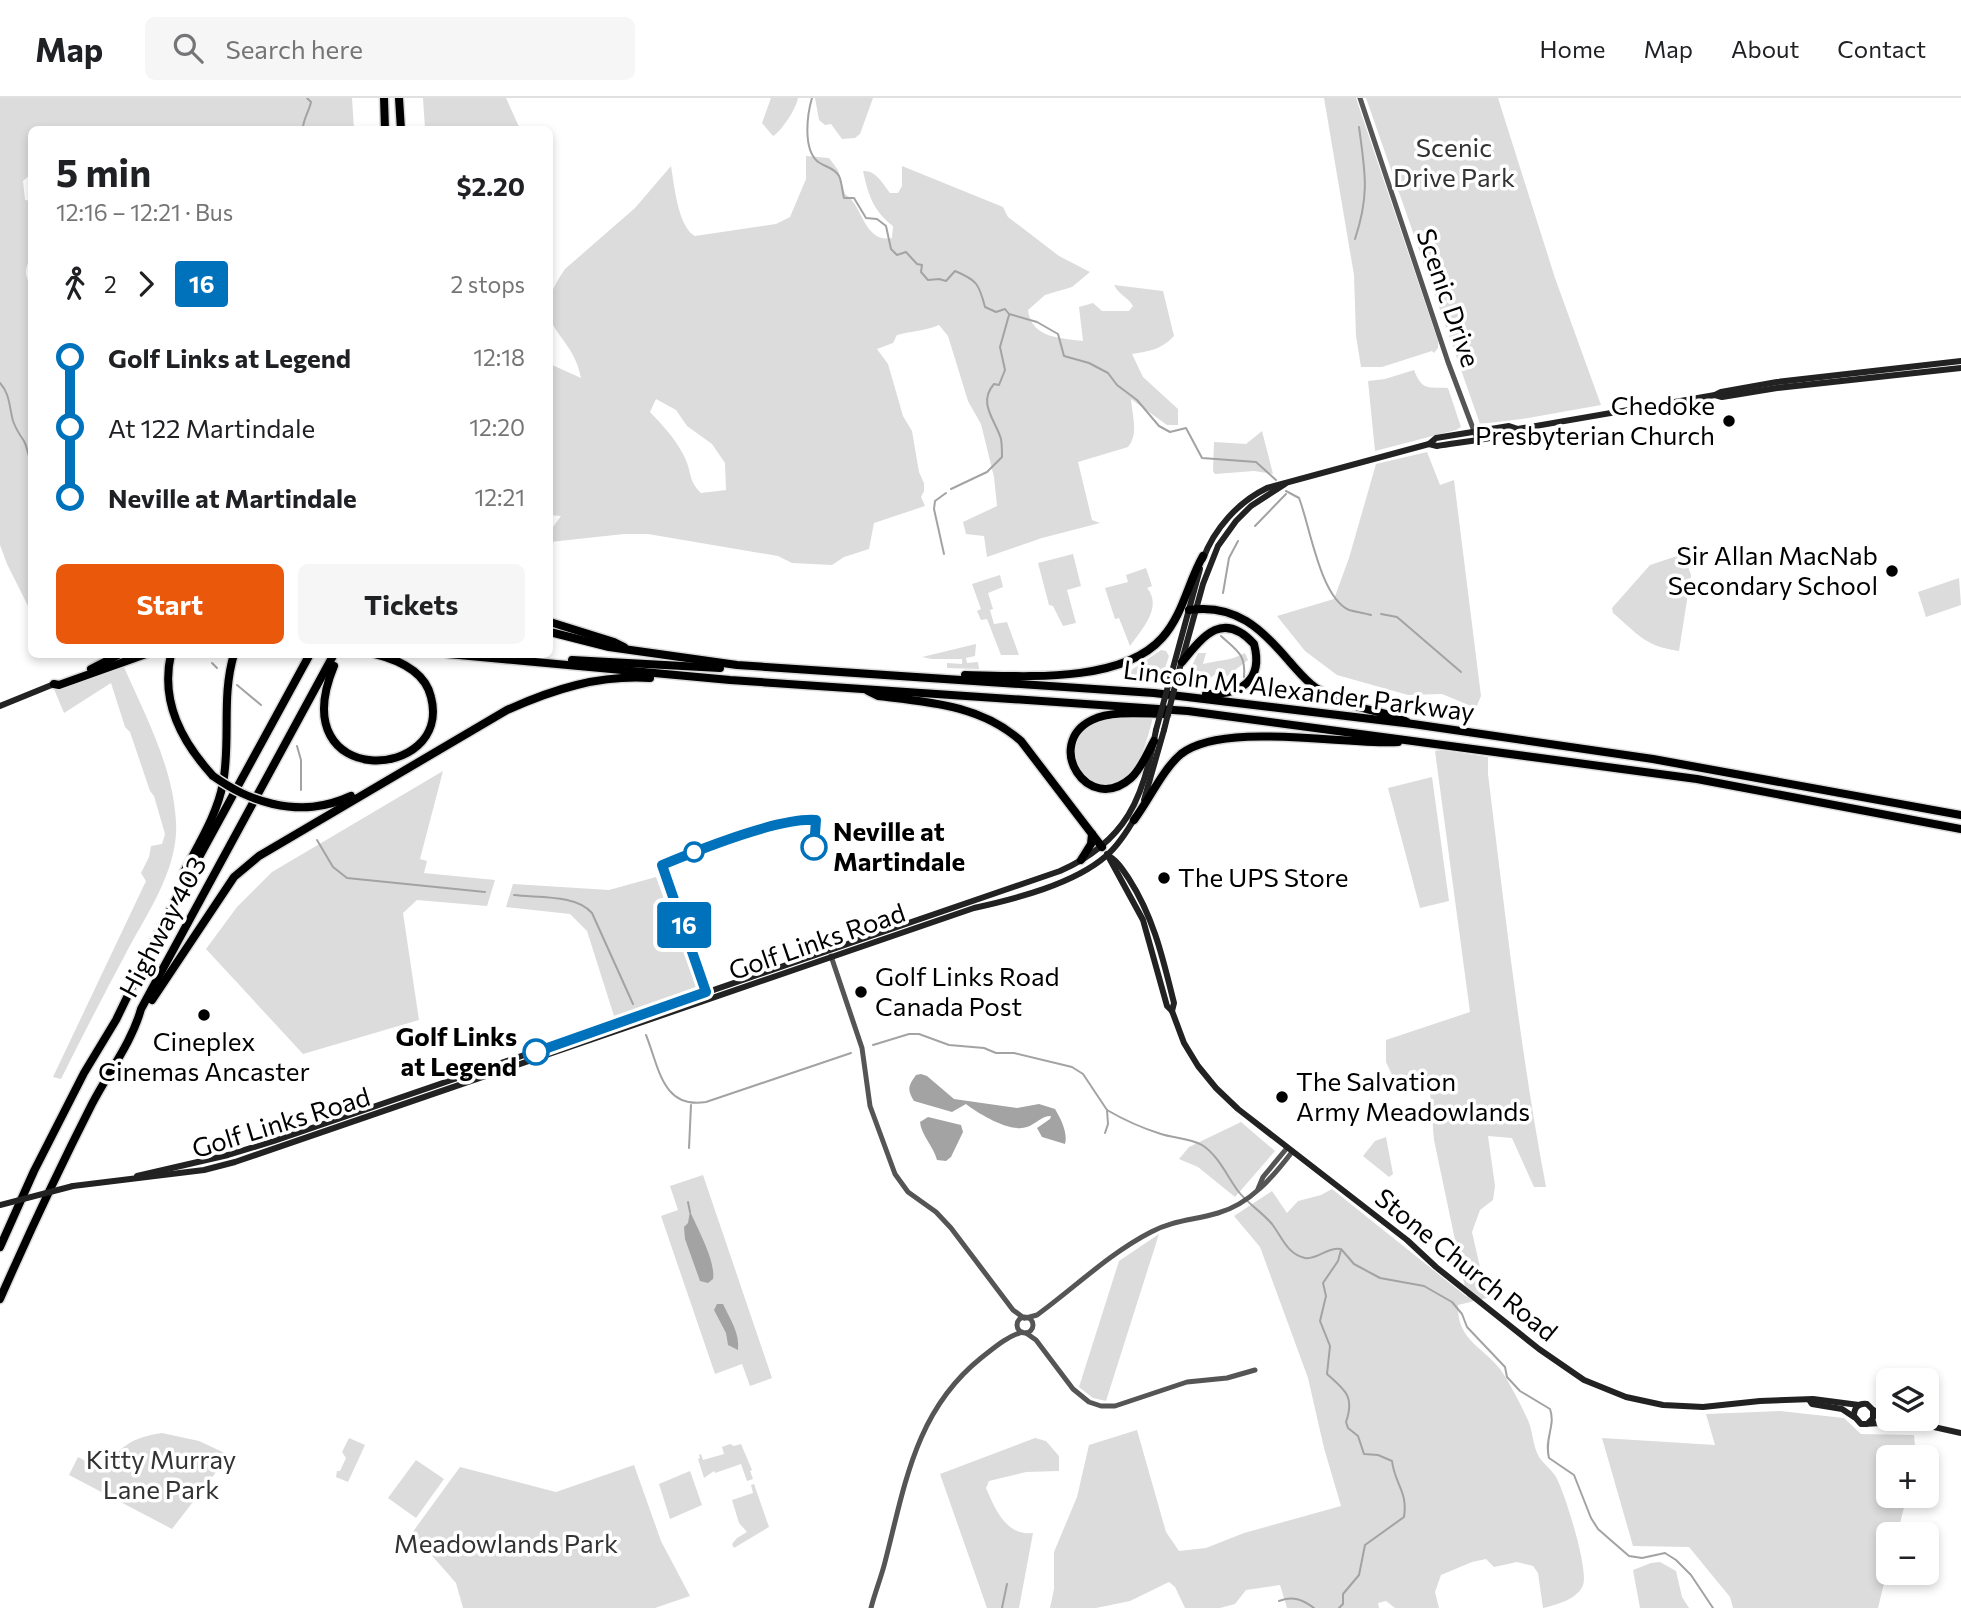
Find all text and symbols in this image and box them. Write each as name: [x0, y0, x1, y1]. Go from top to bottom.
search box: [145, 17, 635, 80]
text: Map: [35, 28, 103, 69]
icon: search: [169, 29, 207, 67]
text: Search here: [225, 33, 363, 64]
text: Home: [1540, 34, 1606, 63]
text: Map: [1644, 34, 1693, 63]
text: About: [1731, 34, 1799, 63]
text: Contact: [1837, 34, 1926, 63]
park label: Scenic Drive Park: [1393, 131, 1515, 192]
text: 5 min: [56, 148, 151, 195]
text: $2.20: [456, 170, 525, 201]
text: 12:16 – 12:21 · Bus: [56, 198, 233, 226]
street label: Scenic Drive: [1411, 224, 1488, 371]
icon: walk: [56, 265, 94, 303]
icon: forward: [127, 265, 165, 303]
text: 16: [189, 269, 214, 298]
text: 2: [104, 270, 117, 298]
text: 2 stops: [451, 270, 525, 298]
text: Golf Links at Legend: [108, 342, 351, 373]
text: 12:18: [473, 343, 525, 371]
place label: Chedoke Presbyterian Church: [1475, 389, 1715, 450]
text: At 122 Martindale: [108, 412, 315, 443]
text: 12:20: [469, 413, 525, 441]
marker: Chedoke Presbyterian Church: [1721, 413, 1737, 429]
text: Neville at Martindale: [108, 482, 357, 513]
text: 12:21: [474, 483, 525, 511]
place label: Sir Allan MacNab Secondary School: [1668, 539, 1878, 600]
marker: Sir Allan MacNab Secondary School: [1884, 563, 1900, 579]
button: Start: [56, 564, 284, 644]
button: Tickets: [298, 564, 525, 644]
street label: Lincoln M. Alexander Parkway: [1122, 653, 1477, 726]
place label: Neville at Martindale: [833, 815, 965, 876]
marker: Neville at Martindale: [801, 834, 827, 860]
unlabelled marker: [684, 842, 704, 862]
street label: Highway 403: [112, 851, 212, 1002]
place label: The UPS Store: [1178, 861, 1348, 892]
marker: The UPS Store: [1156, 870, 1172, 886]
street label: Golf Links Road: [724, 896, 909, 985]
line badge: 16: [652, 902, 716, 948]
text: 16: [671, 910, 697, 939]
place label: Golf Links Road Canada Post: [875, 960, 1060, 1021]
marker: Golf Links Road Canada Post: [853, 984, 869, 1000]
marker: Cineplex Cinemas Ancaster: [196, 1007, 212, 1023]
place label: Golf Links at Legend: [395, 1020, 517, 1081]
place label: Cineplex Cinemas Ancaster: [98, 1025, 310, 1086]
marker: Golf Links at Legend: [523, 1039, 549, 1065]
place label: The Salvation Army Meadowlands: [1296, 1065, 1530, 1126]
street label: Golf Links Road: [188, 1080, 373, 1163]
marker: The Salvation Army Meadowlands: [1274, 1089, 1290, 1105]
street label: Stone Church Road: [1370, 1181, 1564, 1347]
map controls: [1876, 1368, 1939, 1585]
button: layers: [1876, 1368, 1939, 1431]
park label: Kitty Murray Lane Park: [86, 1443, 236, 1504]
button: +: [1876, 1445, 1939, 1508]
button: −: [1876, 1522, 1939, 1585]
park label: Meadowlands Park: [394, 1527, 618, 1558]

